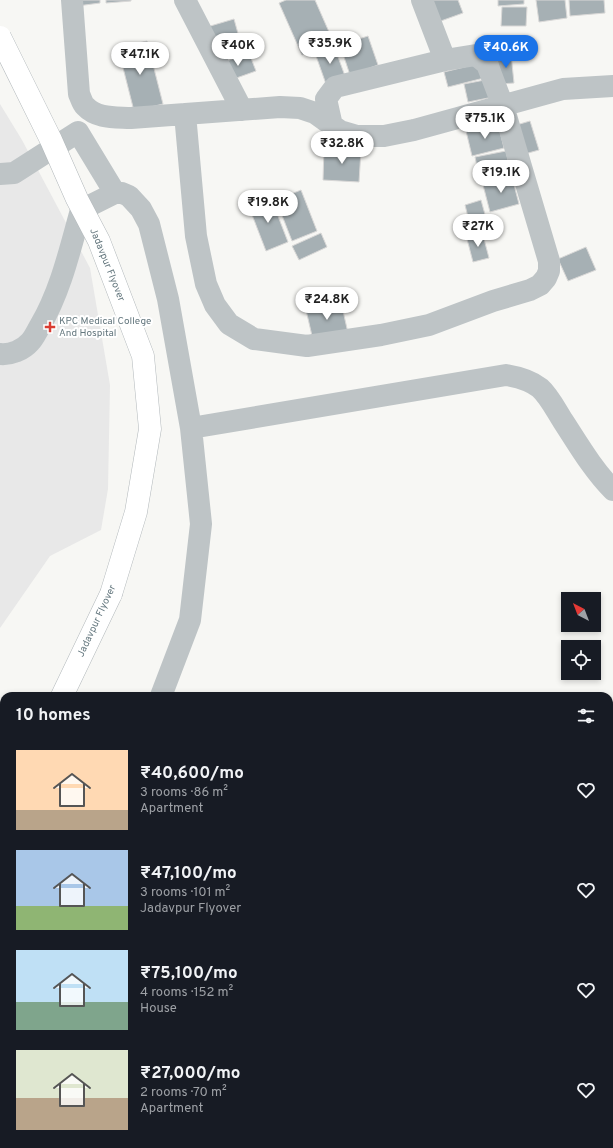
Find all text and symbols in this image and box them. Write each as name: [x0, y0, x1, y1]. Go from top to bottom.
pin: ₹35.9K: [297, 31, 363, 65]
pin: ₹40K: [214, 33, 262, 67]
pin: ₹40.6K: [473, 35, 539, 69]
text: ₹35.9K: [308, 36, 352, 52]
text: ₹40K: [221, 38, 255, 54]
text: ₹40.6K: [483, 40, 529, 56]
pin: ₹47.1K: [107, 42, 173, 76]
text: ₹47.1K: [120, 47, 160, 63]
pin: ₹75.1K: [452, 106, 518, 140]
text: ₹75.1K: [465, 111, 506, 127]
pin: ₹32.8K: [309, 131, 375, 165]
text: ₹32.8K: [320, 136, 364, 152]
pin: ₹19.1K: [468, 160, 534, 194]
text: ₹19.1K: [481, 165, 521, 181]
pin: ₹19.8K: [235, 190, 301, 224]
text: ₹19.8K: [247, 195, 289, 211]
pin: ₹27K: [454, 214, 502, 248]
text: ₹27K: [462, 219, 494, 235]
street label: Jadavpur Flyover: [86, 226, 128, 304]
pin: ₹24.8K: [294, 287, 360, 321]
text: ₹24.8K: [304, 292, 350, 308]
place label: KPC Medical College And Hospital: [59, 315, 151, 340]
marker: KPC Medical College And Hospital: [44, 321, 56, 333]
street label: Jadavpur Flyover: [75, 583, 119, 659]
north arrow: [561, 592, 601, 632]
map controls: [561, 592, 601, 680]
button: locate: [561, 640, 601, 680]
text: 10 homes: [16, 705, 91, 727]
icon: filters: [575, 705, 597, 727]
text: ₹40,600/mo: [140, 763, 244, 785]
icon: home: [48, 766, 96, 814]
icon: heart: [575, 779, 597, 801]
text: 3 rooms · 86 m²: [140, 785, 228, 801]
text: Apartment: [140, 801, 203, 817]
text: ₹47,100/mo: [140, 863, 237, 885]
icon: home: [48, 866, 96, 914]
icon: heart: [575, 879, 597, 901]
text: 3 rooms · 101 m²: [140, 885, 230, 901]
text: Jadavpur Flyover: [140, 901, 241, 917]
text: ₹75,100/mo: [140, 963, 238, 985]
icon: home: [48, 966, 96, 1014]
icon: heart: [575, 979, 597, 1001]
text: 4 rooms · 152 m²: [140, 985, 233, 1001]
text: House: [140, 1001, 177, 1017]
text: ₹27,000/mo: [140, 1063, 240, 1085]
icon: home: [48, 1066, 96, 1114]
icon: heart: [575, 1079, 597, 1101]
text: 2 rooms · 70 m²: [140, 1085, 227, 1101]
text: Apartment: [140, 1101, 203, 1117]

